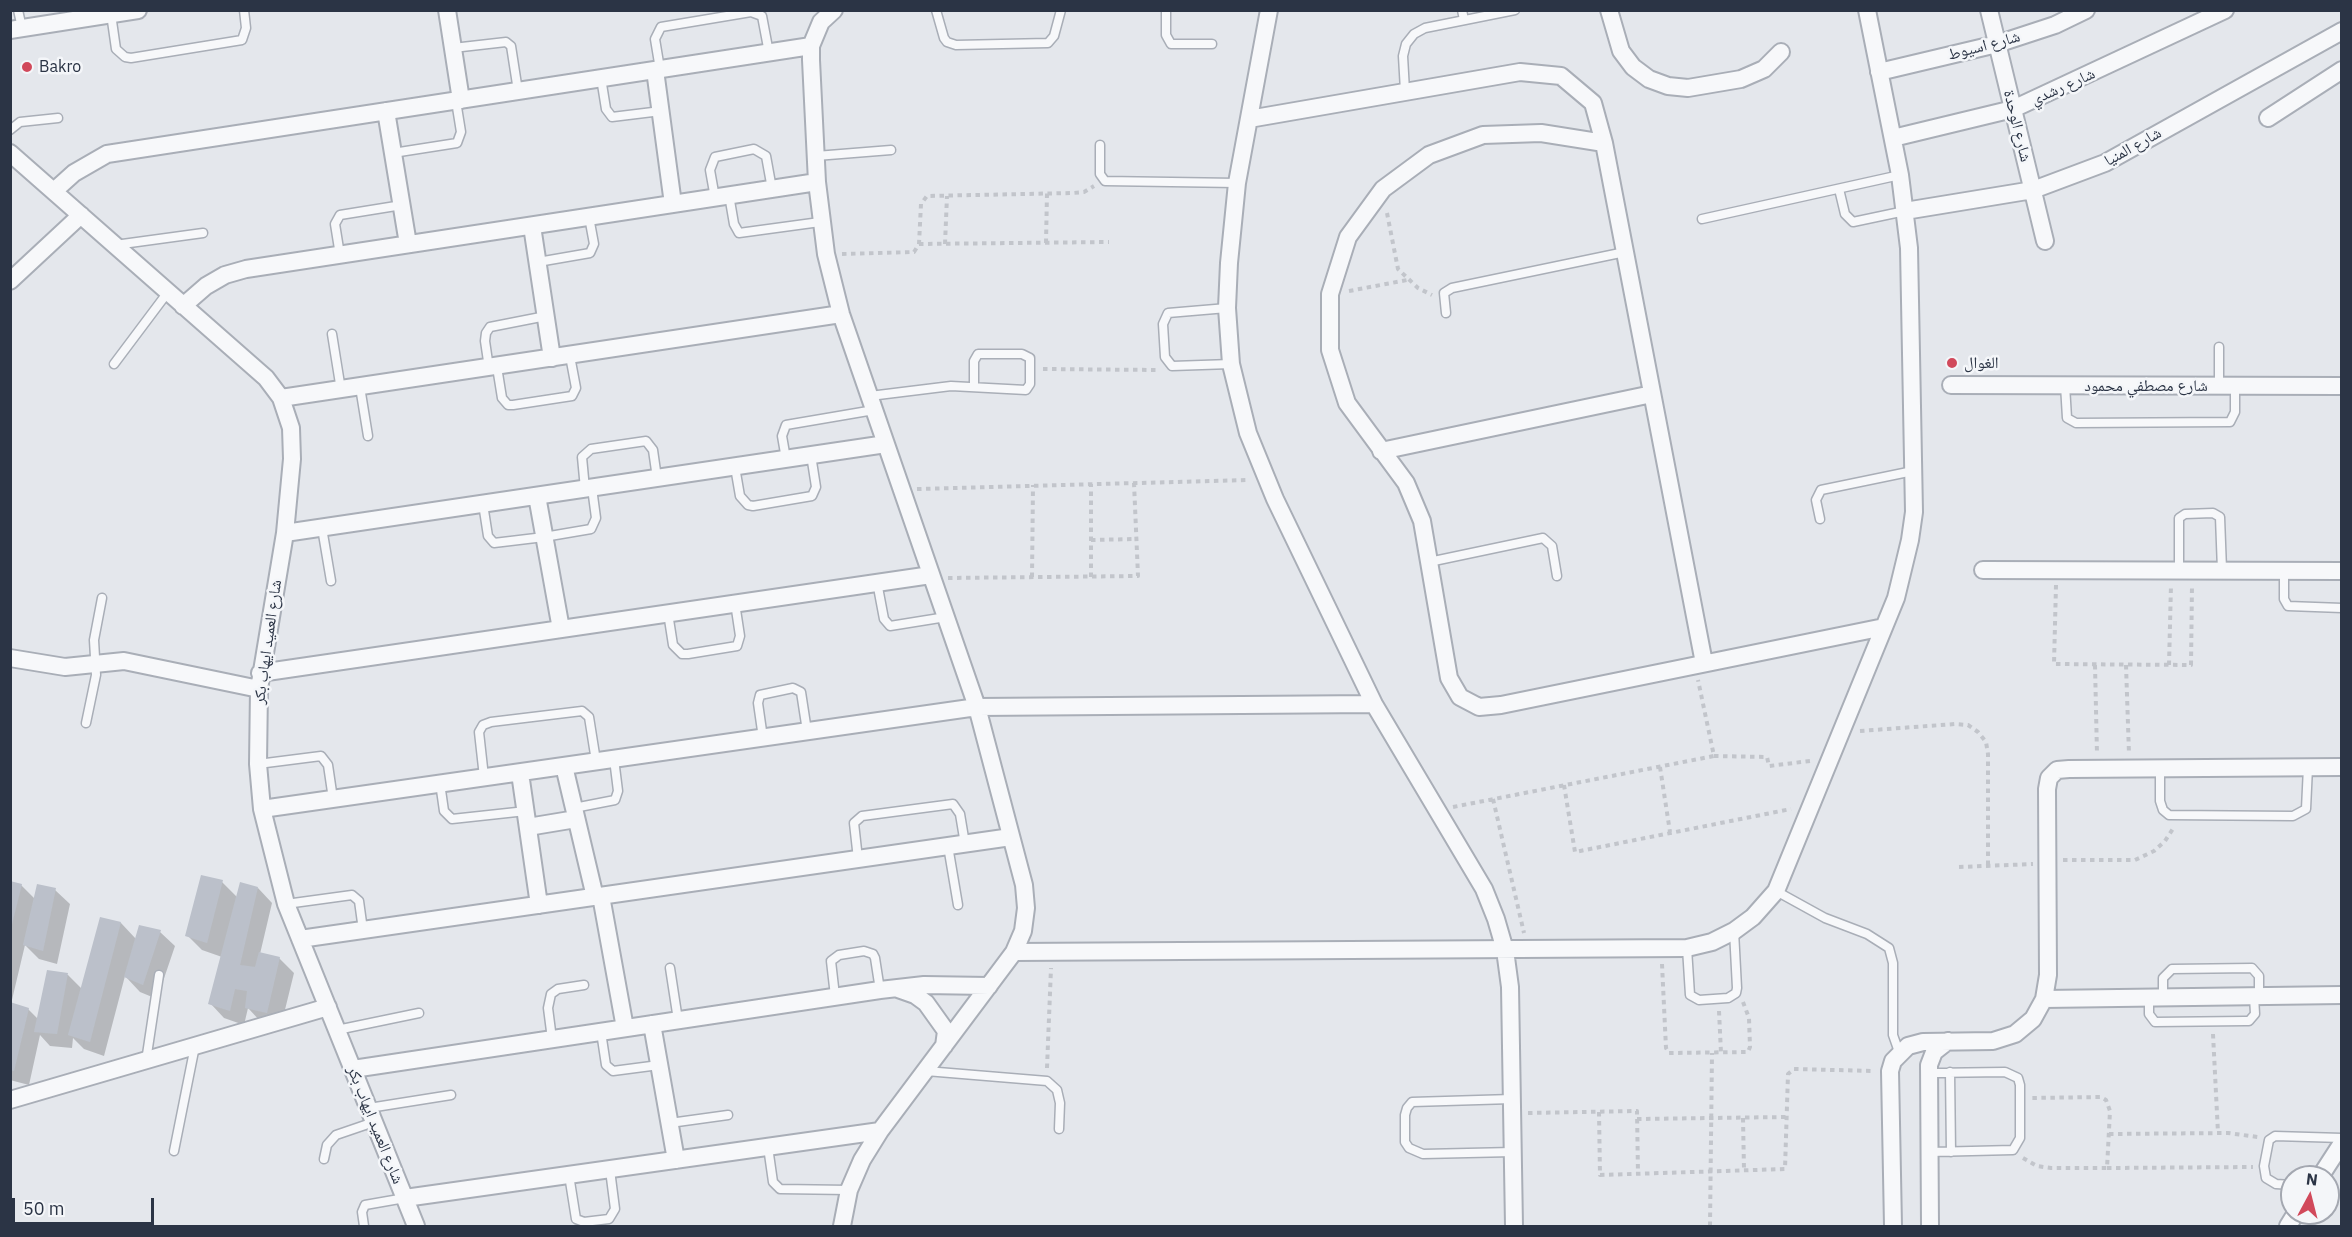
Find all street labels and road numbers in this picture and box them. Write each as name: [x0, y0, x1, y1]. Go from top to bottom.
street label: شارع اسيوط: [1946, 27, 2022, 65]
street label: شارع رشدي: [2028, 64, 2098, 110]
street label: شارع الوحدة: [1999, 88, 2035, 164]
street label: شارع المنيا: [2101, 123, 2165, 171]
street label: شارع مصطفي محمود: [2084, 376, 2208, 396]
street label: شارع العميد ايهاب بكر: [250, 579, 286, 705]
street label: شارع العميد ايهاب بكر: [343, 1063, 407, 1187]

